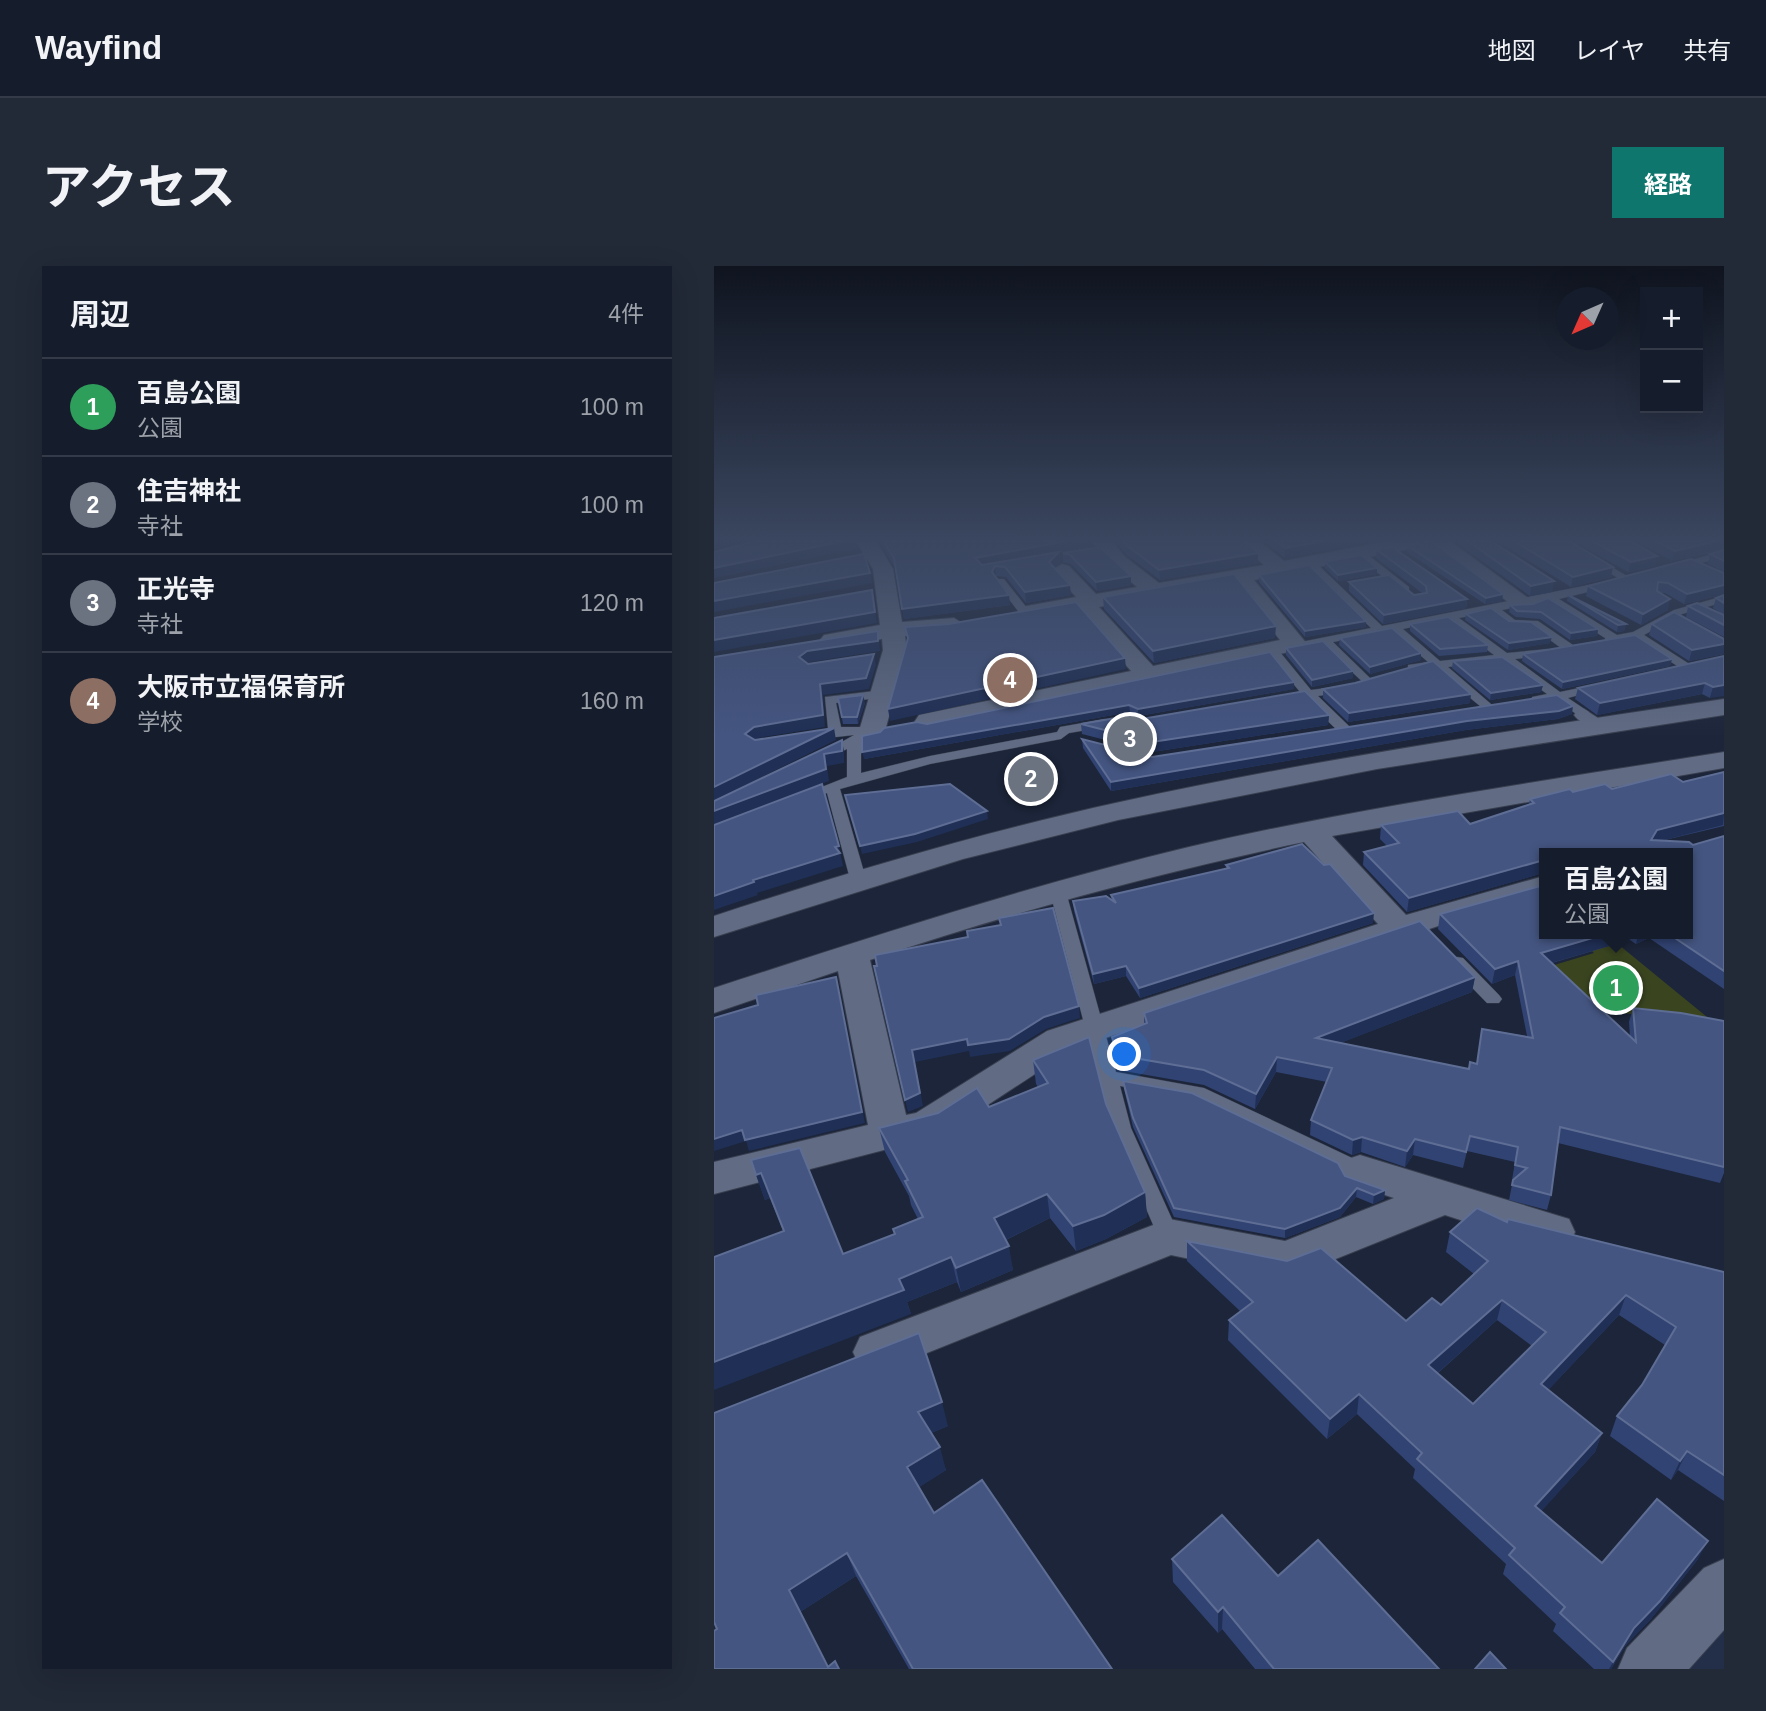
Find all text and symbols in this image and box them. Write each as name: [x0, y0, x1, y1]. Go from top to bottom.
text: Wayfind: [35, 29, 162, 66]
text: 地図: [1488, 37, 1536, 64]
text: レイヤ: [1574, 37, 1645, 64]
text: 共有: [1683, 37, 1731, 64]
button: 経路: [1612, 147, 1724, 218]
text: アクセス: [42, 160, 236, 214]
north arrow: [1556, 287, 1619, 350]
map controls: [1640, 287, 1703, 413]
button: +: [1640, 287, 1703, 350]
text: 周辺: [70, 298, 130, 331]
text: 4件: [608, 301, 644, 327]
button: −: [1640, 350, 1703, 413]
text: 百島公園: [137, 378, 241, 408]
text: 1: [87, 394, 99, 420]
text: 100 m: [580, 394, 644, 420]
text: 公園: [137, 415, 183, 441]
text: 住吉神社: [137, 476, 241, 506]
text: 2: [87, 492, 99, 518]
text: 100 m: [580, 492, 644, 518]
text: 寺社: [137, 513, 183, 539]
text: 正光寺: [137, 574, 215, 604]
text: 3: [87, 590, 99, 616]
text: 120 m: [580, 590, 644, 616]
text: 寺社: [137, 611, 183, 637]
pin: 4: [987, 654, 1033, 706]
text: 大阪市立福保育所: [137, 672, 345, 702]
text: 4: [87, 688, 99, 714]
text: 160 m: [580, 688, 644, 714]
text: 学校: [137, 709, 183, 735]
pin: 3: [1107, 713, 1153, 765]
pin: 2: [1008, 753, 1054, 805]
popup: [1539, 848, 1693, 939]
text: 百島公園: [1564, 864, 1668, 894]
text: 公園: [1564, 901, 1610, 927]
pin: 1: [1593, 962, 1639, 1014]
your location: [1107, 1037, 1141, 1071]

